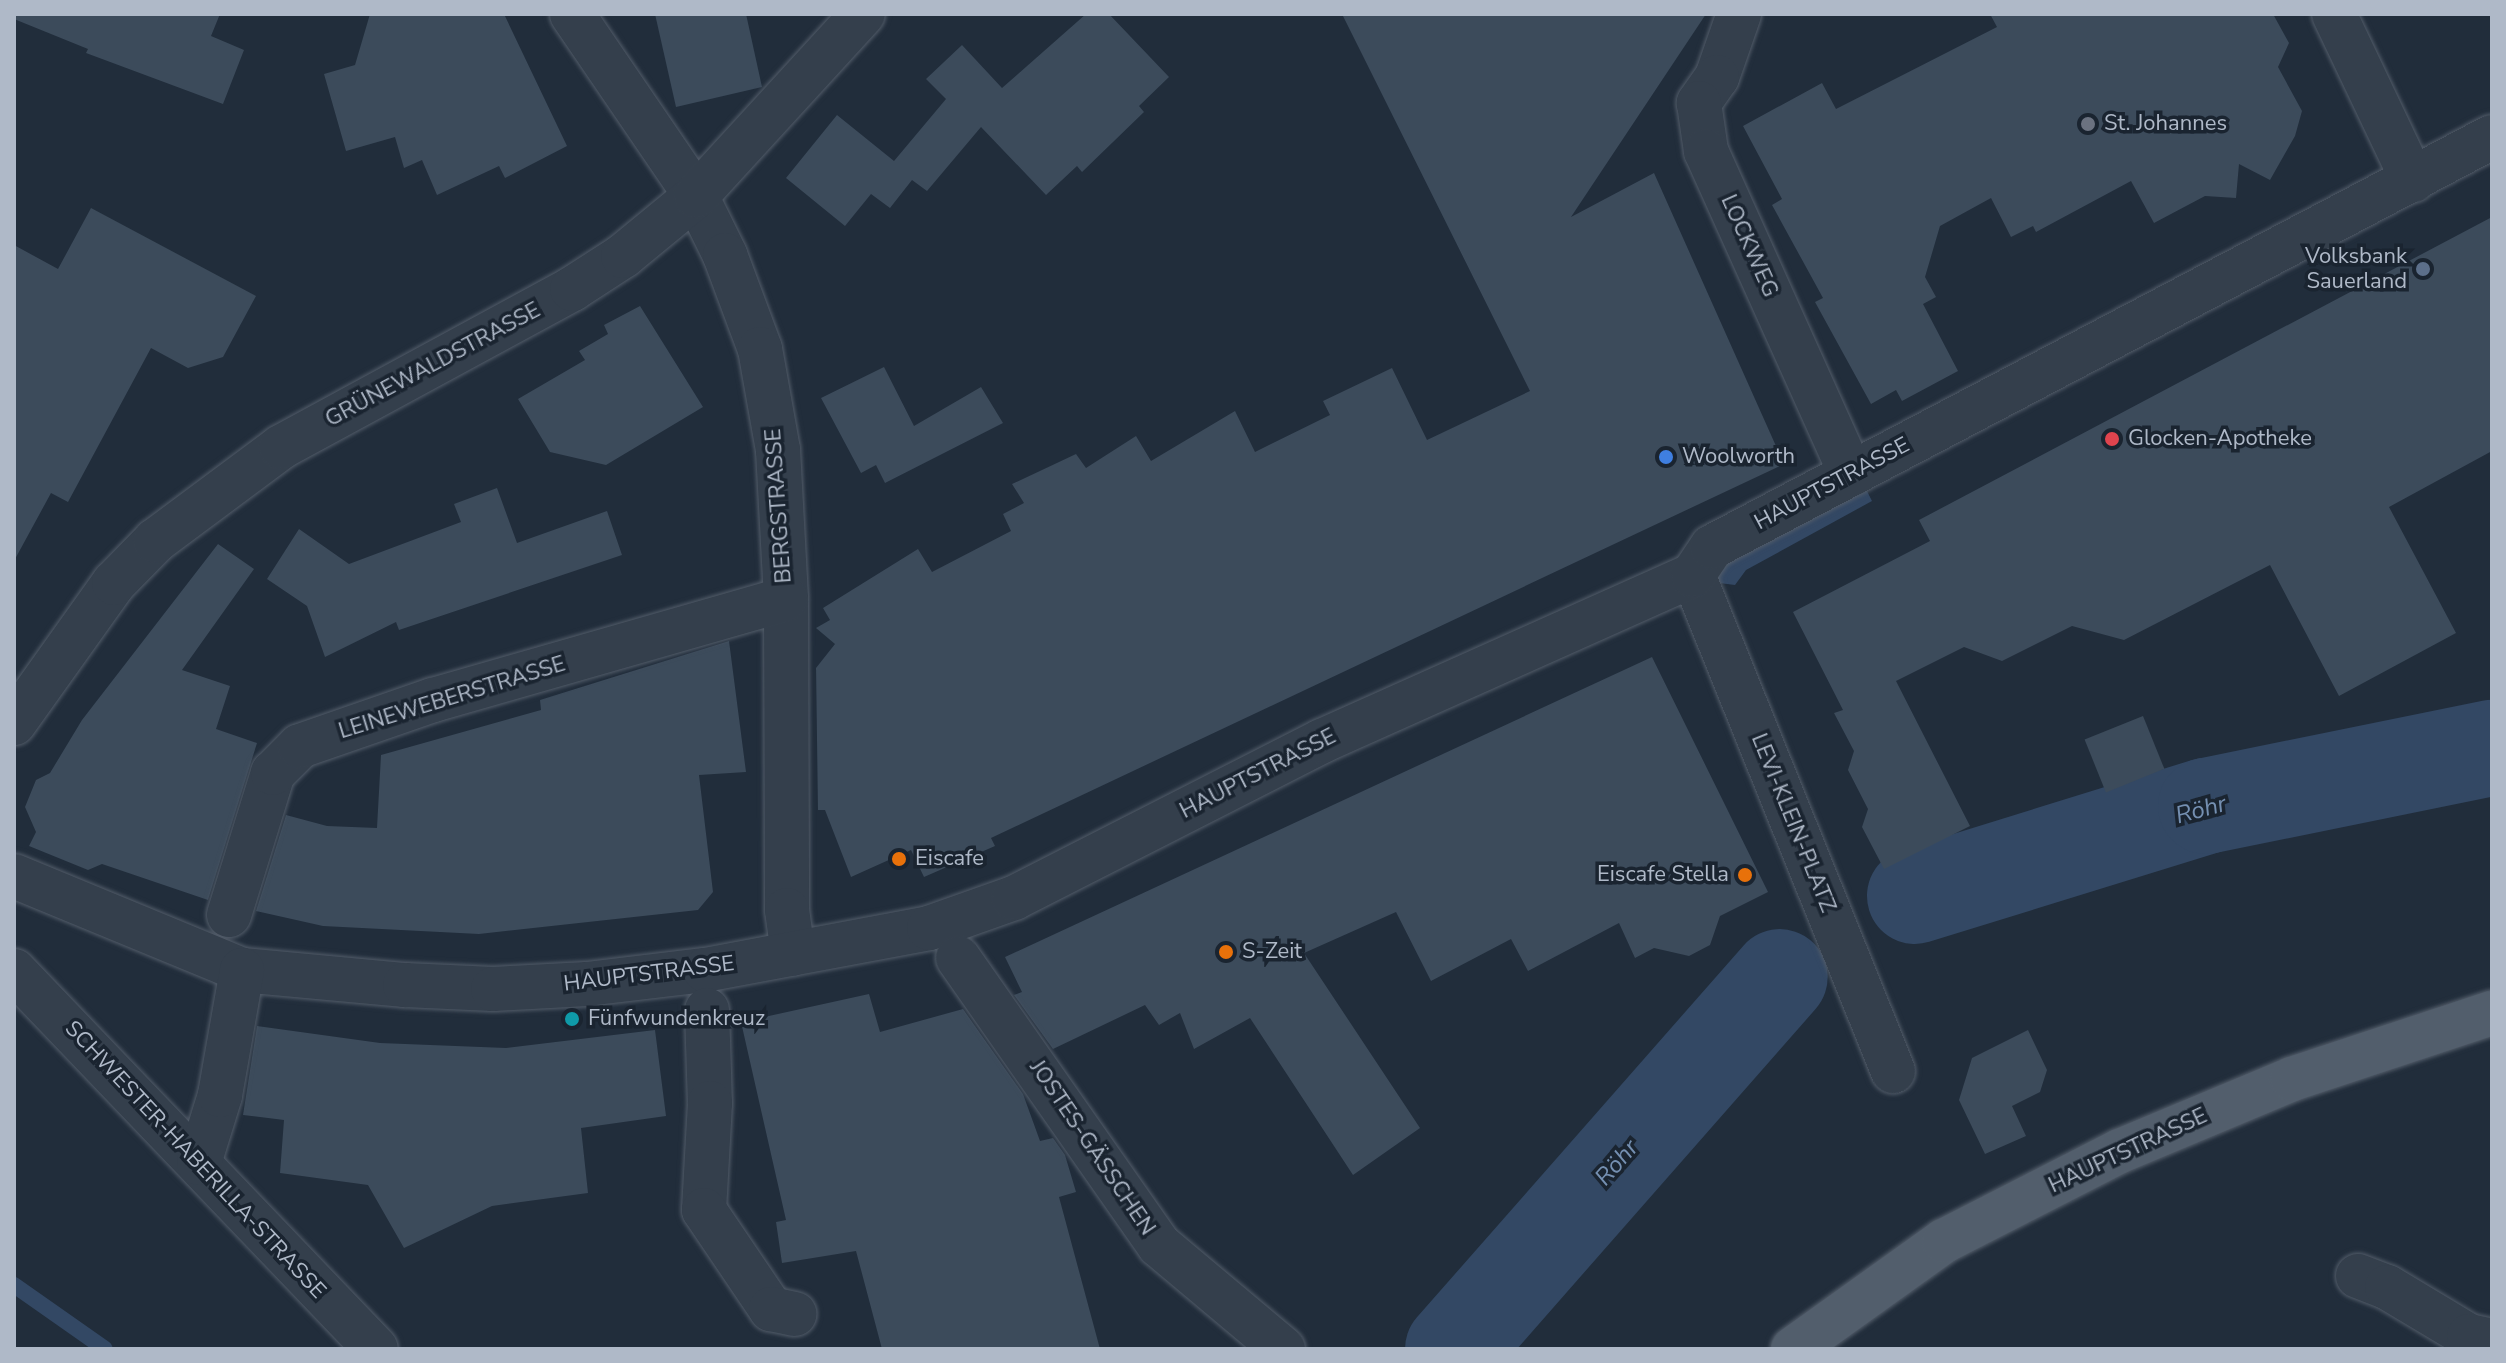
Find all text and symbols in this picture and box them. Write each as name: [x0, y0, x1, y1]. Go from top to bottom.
place label: St. Johannes: [2104, 111, 2227, 137]
marker: St. Johannes: [2079, 115, 2097, 133]
street label: LOCKWEG: [1715, 191, 1783, 301]
place label: Volksbank Sauerland: [2305, 243, 2407, 294]
marker: Volksbank Sauerland: [2414, 260, 2432, 278]
street label: GRÜNEWALDSTRASSE: [321, 297, 545, 433]
place label: Glocken-Apotheke: [2128, 426, 2312, 452]
street label: BERGSTRASSE: [760, 428, 798, 584]
marker: Glocken-Apotheke: [2103, 430, 2121, 448]
street label: HAUPTSTRASSE: [1750, 432, 1914, 536]
place label: Woolworth: [1682, 444, 1795, 470]
marker: Woolworth: [1657, 448, 1675, 466]
street label: LEINEWEBERSTRASSE: [336, 651, 568, 745]
street label: HAUPTSTRASSE: [1176, 723, 1340, 825]
street label: LEVI-KLEIN-PLATZ: [1745, 730, 1841, 916]
water label: Röhr: [2172, 789, 2230, 831]
place label: Eiscafe: [915, 846, 984, 872]
marker: Eiscafe: [890, 850, 908, 868]
place label: Eiscafe Stella: [1597, 862, 1729, 888]
marker: Eiscafe Stella: [1736, 866, 1754, 884]
place label: S-Zeit: [1242, 939, 1302, 965]
marker: S-Zeit: [1217, 943, 1235, 961]
street label: HAUPTSTRASSE: [562, 950, 736, 998]
place label: Fünfwundenkreuz: [588, 1006, 765, 1032]
marker: Fünfwundenkreuz: [563, 1010, 581, 1028]
street label: SCHWESTER-HABERILLA-STRASSE: [59, 1016, 331, 1304]
street label: JOSTES-GÄSSCHEN: [1024, 1055, 1160, 1241]
street label: HAUPTSTRASSE: [2045, 1103, 2211, 1199]
water label: Röhr: [1589, 1134, 1645, 1192]

